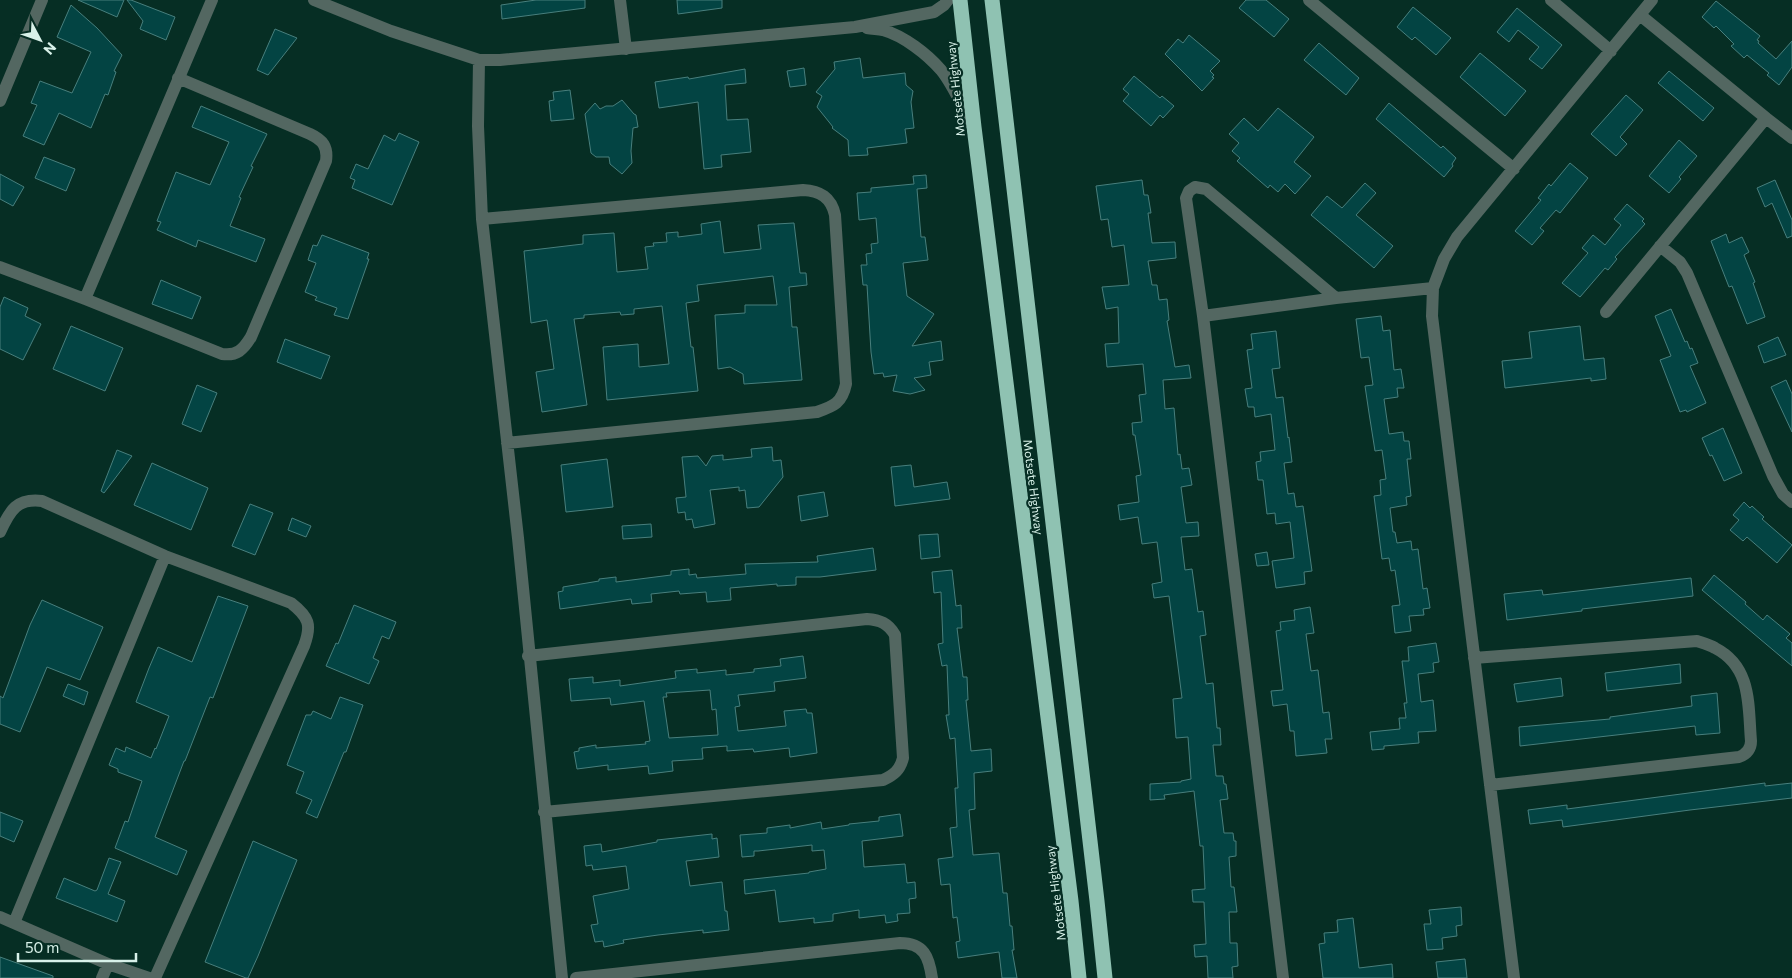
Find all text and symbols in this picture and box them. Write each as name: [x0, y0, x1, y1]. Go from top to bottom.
north arrow: [15, 15, 65, 65]
text: N: [40, 39, 60, 58]
street label: Motsete Highway: [943, 41, 967, 137]
street label: Motsete Highway: [1021, 439, 1047, 535]
street label: Motsete Highway: [1042, 845, 1068, 941]
scale bar: [18, 930, 135, 962]
text: 50 m: [25, 938, 59, 956]

